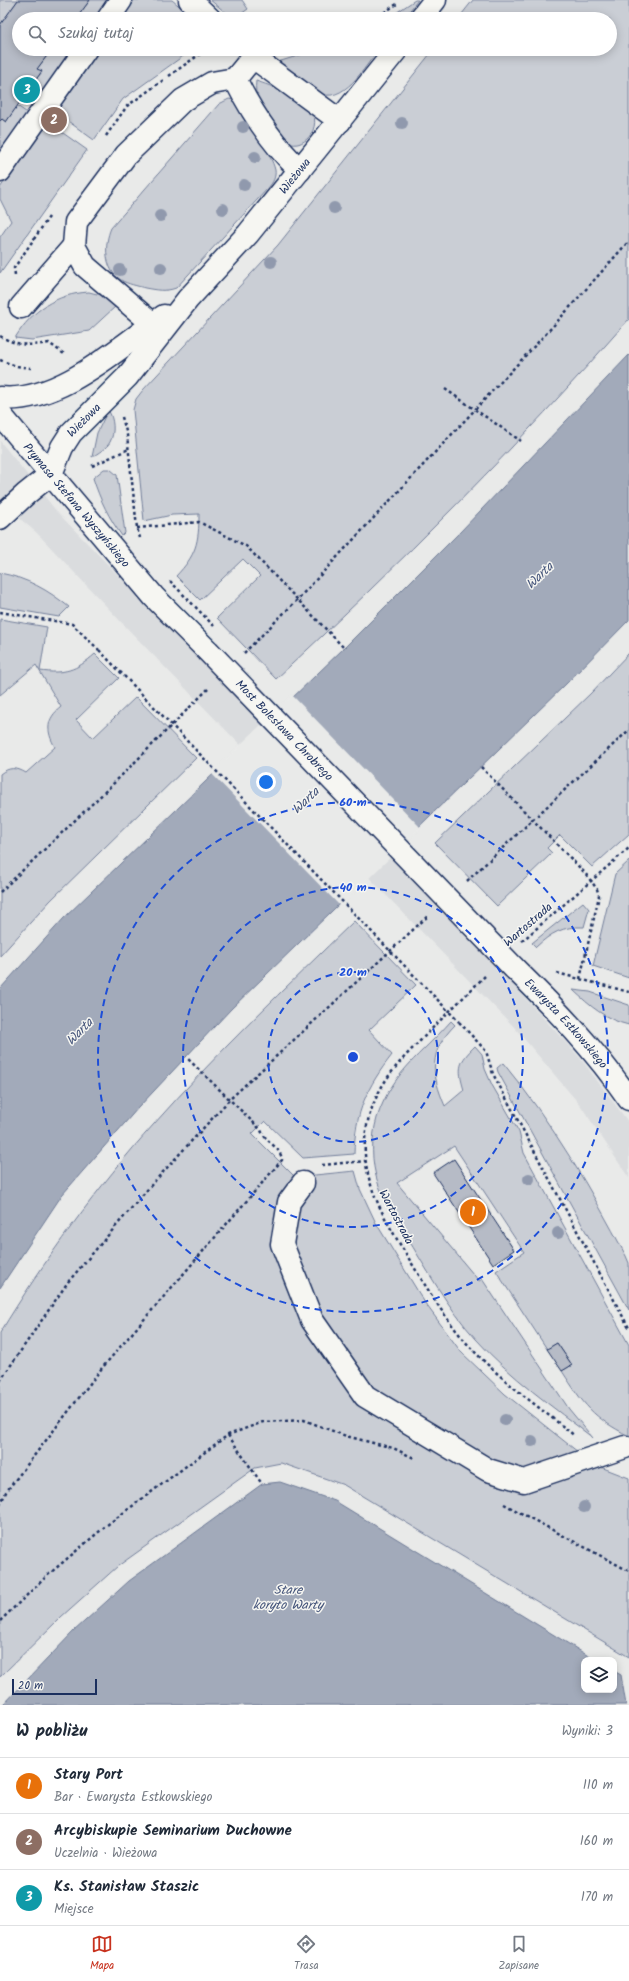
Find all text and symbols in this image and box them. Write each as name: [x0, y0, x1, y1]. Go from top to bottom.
search box: [12, 12, 617, 56]
text: Szukaj tutaj: [58, 22, 133, 46]
icon: search: [26, 23, 48, 45]
pin: 3: [14, 75, 40, 105]
pin: 2: [41, 105, 67, 135]
street label: Wieżowa: [274, 153, 316, 198]
street label: Wieżowa: [62, 398, 106, 442]
street label: Prymasa Stefana Wyszyńskiego: [18, 438, 135, 572]
water label: Warta: [521, 557, 559, 595]
street label: Most Bolesława Chrobrego: [231, 675, 338, 785]
your location: [256, 772, 276, 792]
water label: Warta: [287, 782, 325, 820]
text: 60 m: [339, 793, 367, 812]
text: 40 m: [339, 878, 367, 897]
street label: Wartostrada: [499, 898, 557, 952]
text: 20 m: [339, 963, 367, 982]
street label: Ewarysta Estkowskiego: [520, 974, 613, 1073]
water label: Warta: [61, 1013, 99, 1051]
centre of rings: [346, 1050, 360, 1064]
street label: Wartostrada: [374, 1186, 419, 1248]
pin: 1: [460, 1197, 486, 1227]
water label: Stare koryto Warty: [253, 1580, 325, 1616]
map controls: [581, 1657, 617, 1693]
button: layers: [581, 1657, 617, 1693]
scale bar: [12, 1677, 97, 1696]
text: 20 m: [18, 1677, 43, 1695]
text: W pobliżu: [16, 1718, 87, 1745]
text: Wyniki: 3: [562, 1721, 613, 1742]
text: Stary Port: [54, 1763, 123, 1787]
text: 1: [27, 1775, 31, 1796]
text: 110 m: [583, 1775, 613, 1796]
text: Bar · Ewarysta Estkowskiego: [54, 1787, 212, 1808]
text: Arcybiskupie Seminarium Duchowne: [54, 1819, 292, 1843]
text: 2: [25, 1831, 33, 1852]
text: 160 m: [580, 1831, 613, 1852]
text: Uczelnia · Wieżowa: [54, 1843, 157, 1864]
text: Ks. Stanisław Staszic: [54, 1875, 199, 1899]
text: 3: [25, 1887, 33, 1908]
text: 170 m: [581, 1887, 613, 1908]
text: Miejsce: [54, 1899, 94, 1920]
tab: Mapa: [90, 1933, 114, 1975]
tab: Trasa: [294, 1933, 319, 1975]
tab: Zapisane: [499, 1933, 539, 1975]

